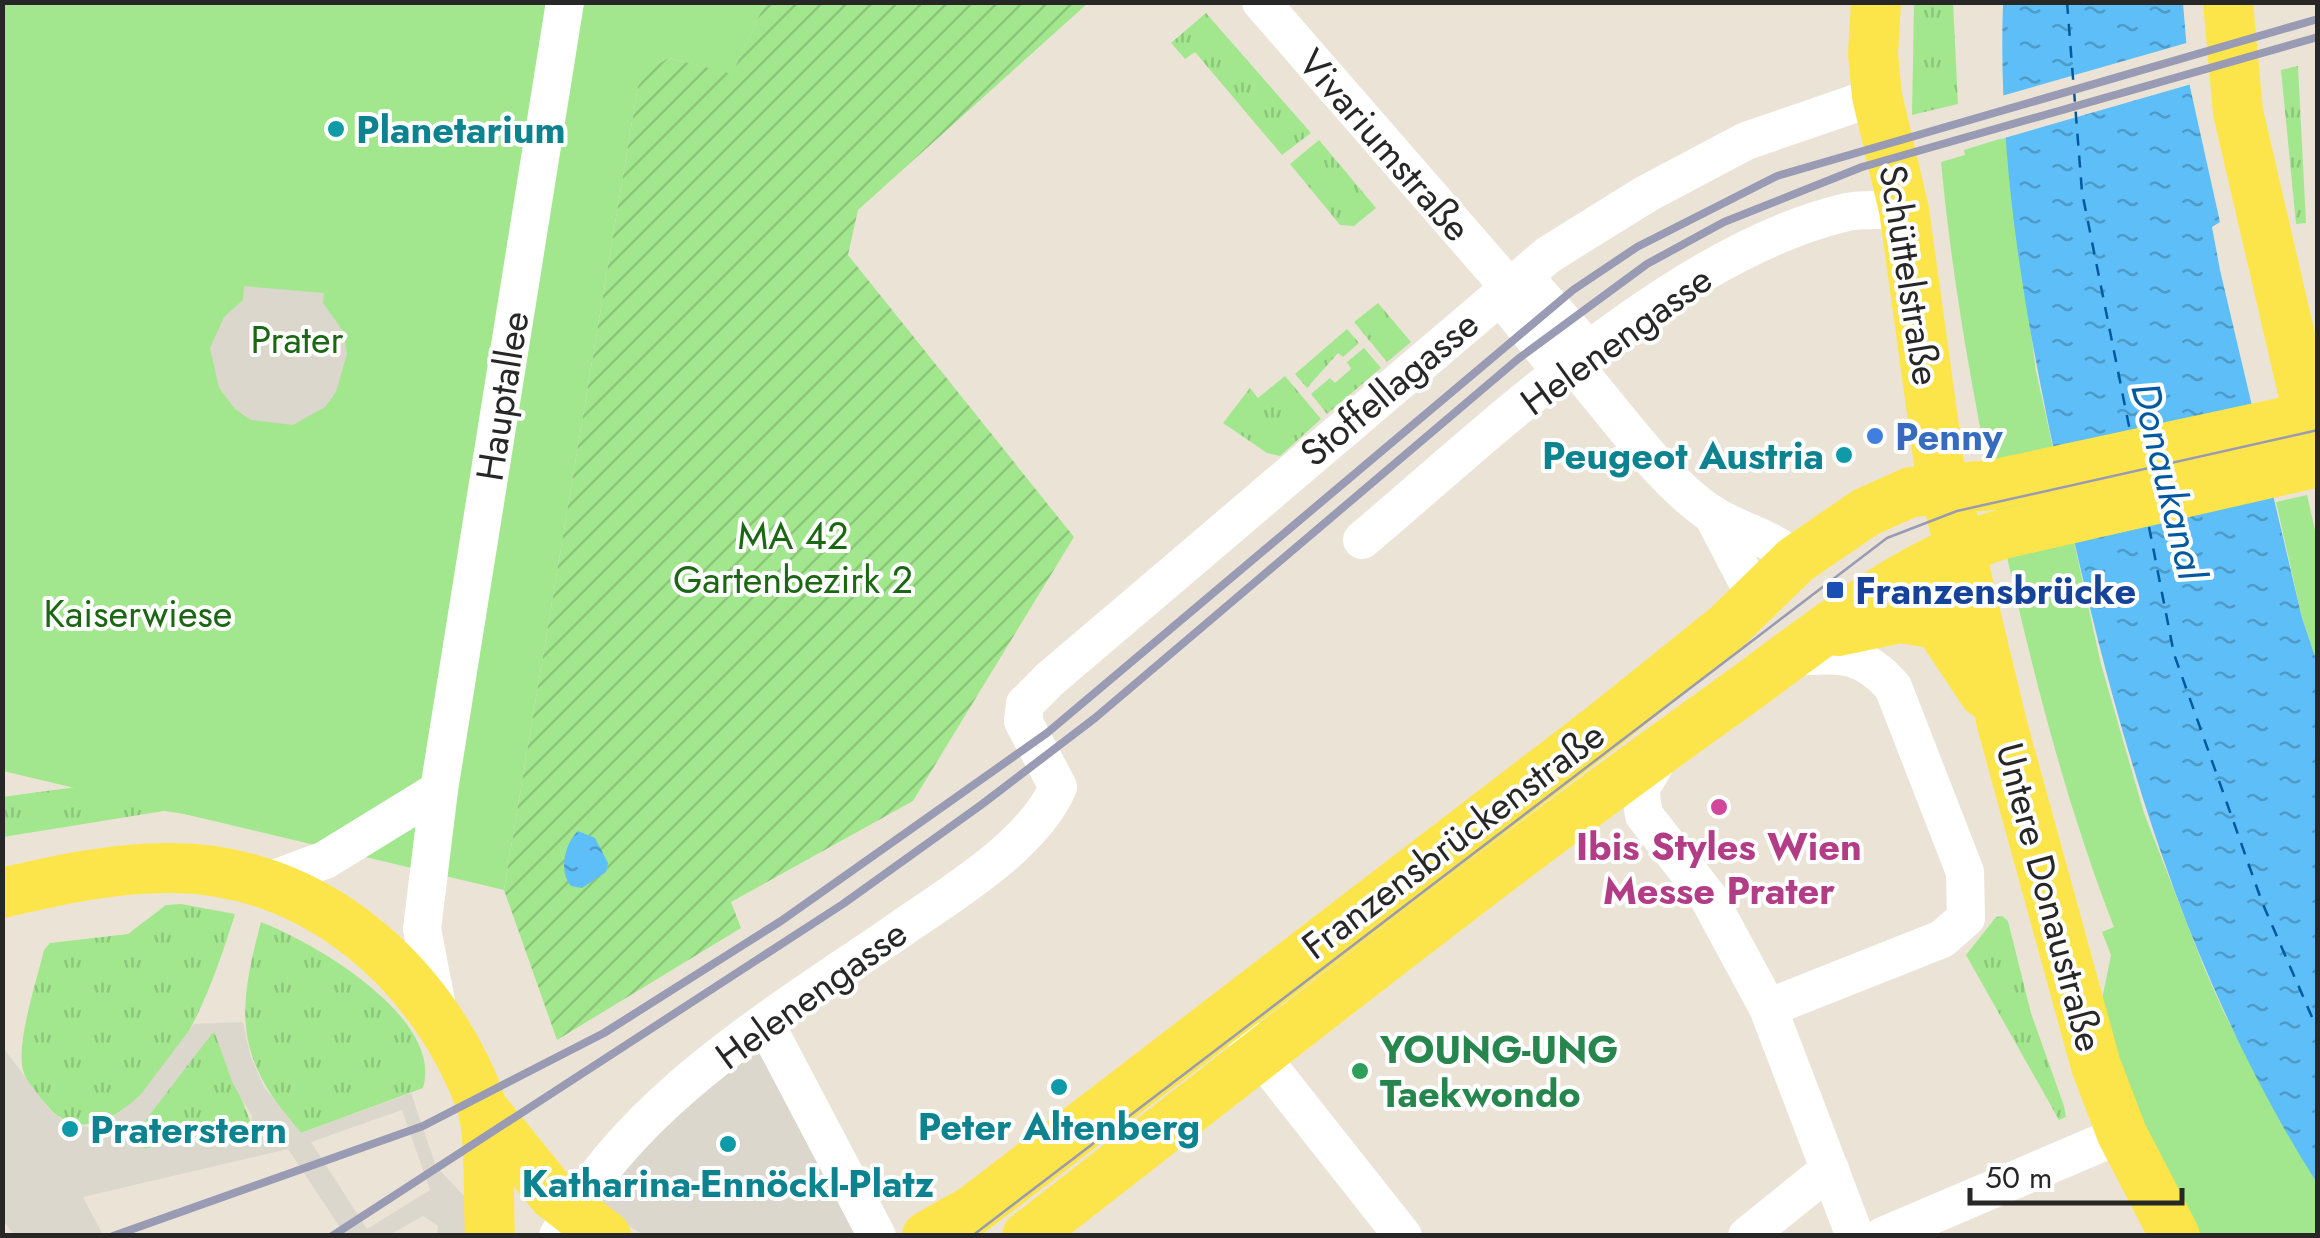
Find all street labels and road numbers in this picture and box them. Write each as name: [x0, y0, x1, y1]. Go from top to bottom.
street label: Vivariumstraße: [1286, 37, 1484, 253]
street label: Schüttelstraße: [1865, 161, 1955, 389]
street label: Helenengasse: [1509, 252, 1723, 428]
street label: Stoffellagasse: [1288, 297, 1490, 479]
street label: Hauptallee: [461, 307, 543, 485]
street label: Franzensbrückenstraße: [1290, 708, 1616, 972]
street label: Untere Donaustraße: [1982, 737, 2118, 1057]
street label: Helenengasse: [704, 906, 918, 1082]

